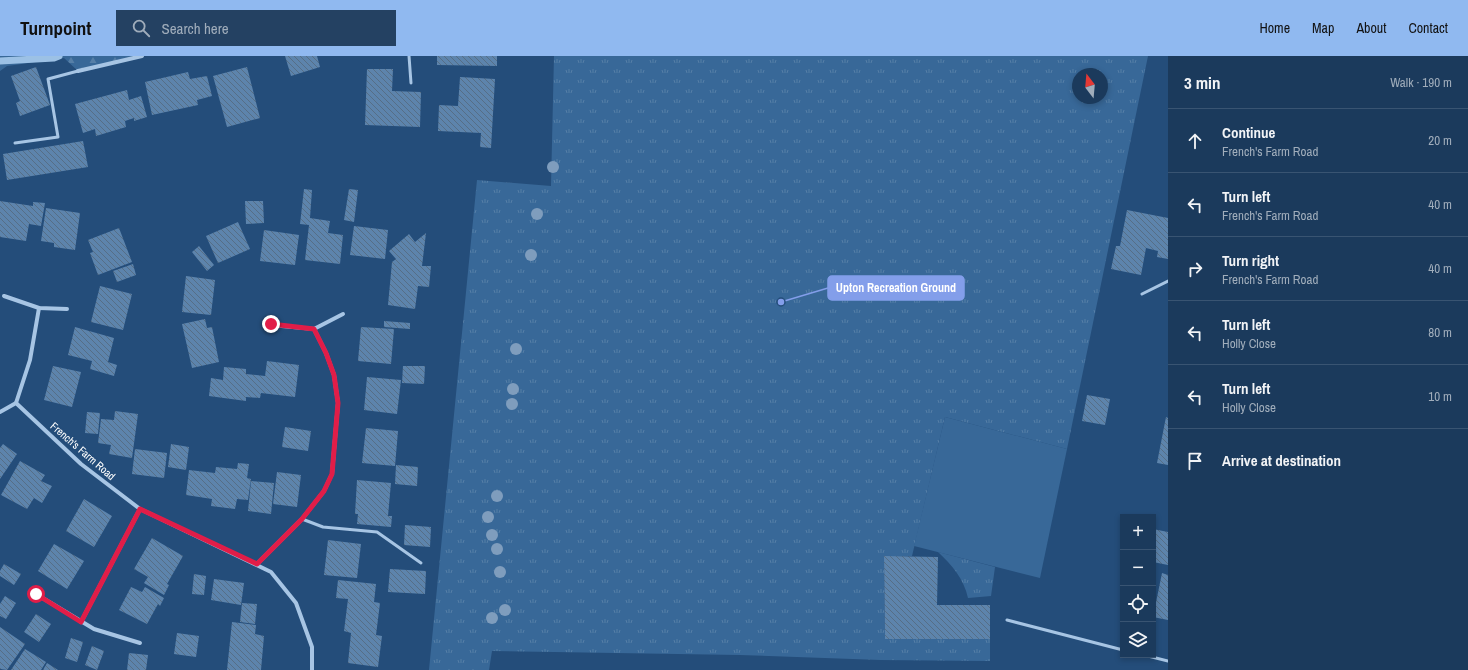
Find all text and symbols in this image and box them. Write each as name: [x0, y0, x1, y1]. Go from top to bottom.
search box: [116, 10, 396, 46]
text: Turnpoint: [20, 15, 92, 41]
icon: search: [130, 17, 152, 39]
text: Search here: [162, 18, 229, 39]
text: Home: [1259, 19, 1290, 37]
text: Map: [1312, 19, 1334, 37]
text: About: [1356, 19, 1386, 37]
text: Contact: [1408, 19, 1448, 37]
north arrow: [1072, 68, 1108, 104]
text: 3 min: [1184, 71, 1220, 94]
text: Walk · 190 m: [1390, 74, 1452, 91]
text: Continue: [1222, 122, 1275, 143]
icon: ahead: [1184, 130, 1206, 152]
text: 20 m: [1428, 132, 1452, 149]
text: French's Farm Road: [1222, 143, 1318, 160]
text: Turn left: [1222, 186, 1270, 207]
icon: left: [1184, 194, 1206, 216]
text: 40 m: [1428, 196, 1452, 213]
text: French's Farm Road: [1222, 207, 1318, 224]
text: Turn right: [1222, 250, 1279, 271]
icon: right: [1184, 258, 1206, 280]
text: 40 m: [1428, 260, 1452, 277]
text: French's Farm Road: [1222, 271, 1318, 288]
callout: Upton Recreation Ground: [828, 276, 964, 300]
text: Upton Recreation Ground: [836, 280, 956, 296]
text: Turn left: [1222, 314, 1270, 335]
route end: [262, 315, 280, 333]
icon: left: [1184, 322, 1206, 344]
text: 80 m: [1428, 324, 1452, 341]
text: Holly Close: [1222, 335, 1276, 352]
text: Turn left: [1222, 378, 1270, 399]
icon: left: [1184, 386, 1206, 408]
text: 10 m: [1428, 388, 1452, 405]
text: Holly Close: [1222, 399, 1276, 416]
street label: French's Farm Road: [48, 419, 118, 483]
icon: arrive: [1184, 450, 1206, 472]
text: Arrive at destination: [1222, 450, 1341, 471]
map controls: [1120, 514, 1156, 658]
button: +: [1120, 514, 1156, 550]
button: −: [1120, 550, 1156, 586]
route start: [27, 585, 45, 603]
button: locate: [1120, 586, 1156, 622]
button: layers: [1120, 622, 1156, 658]

